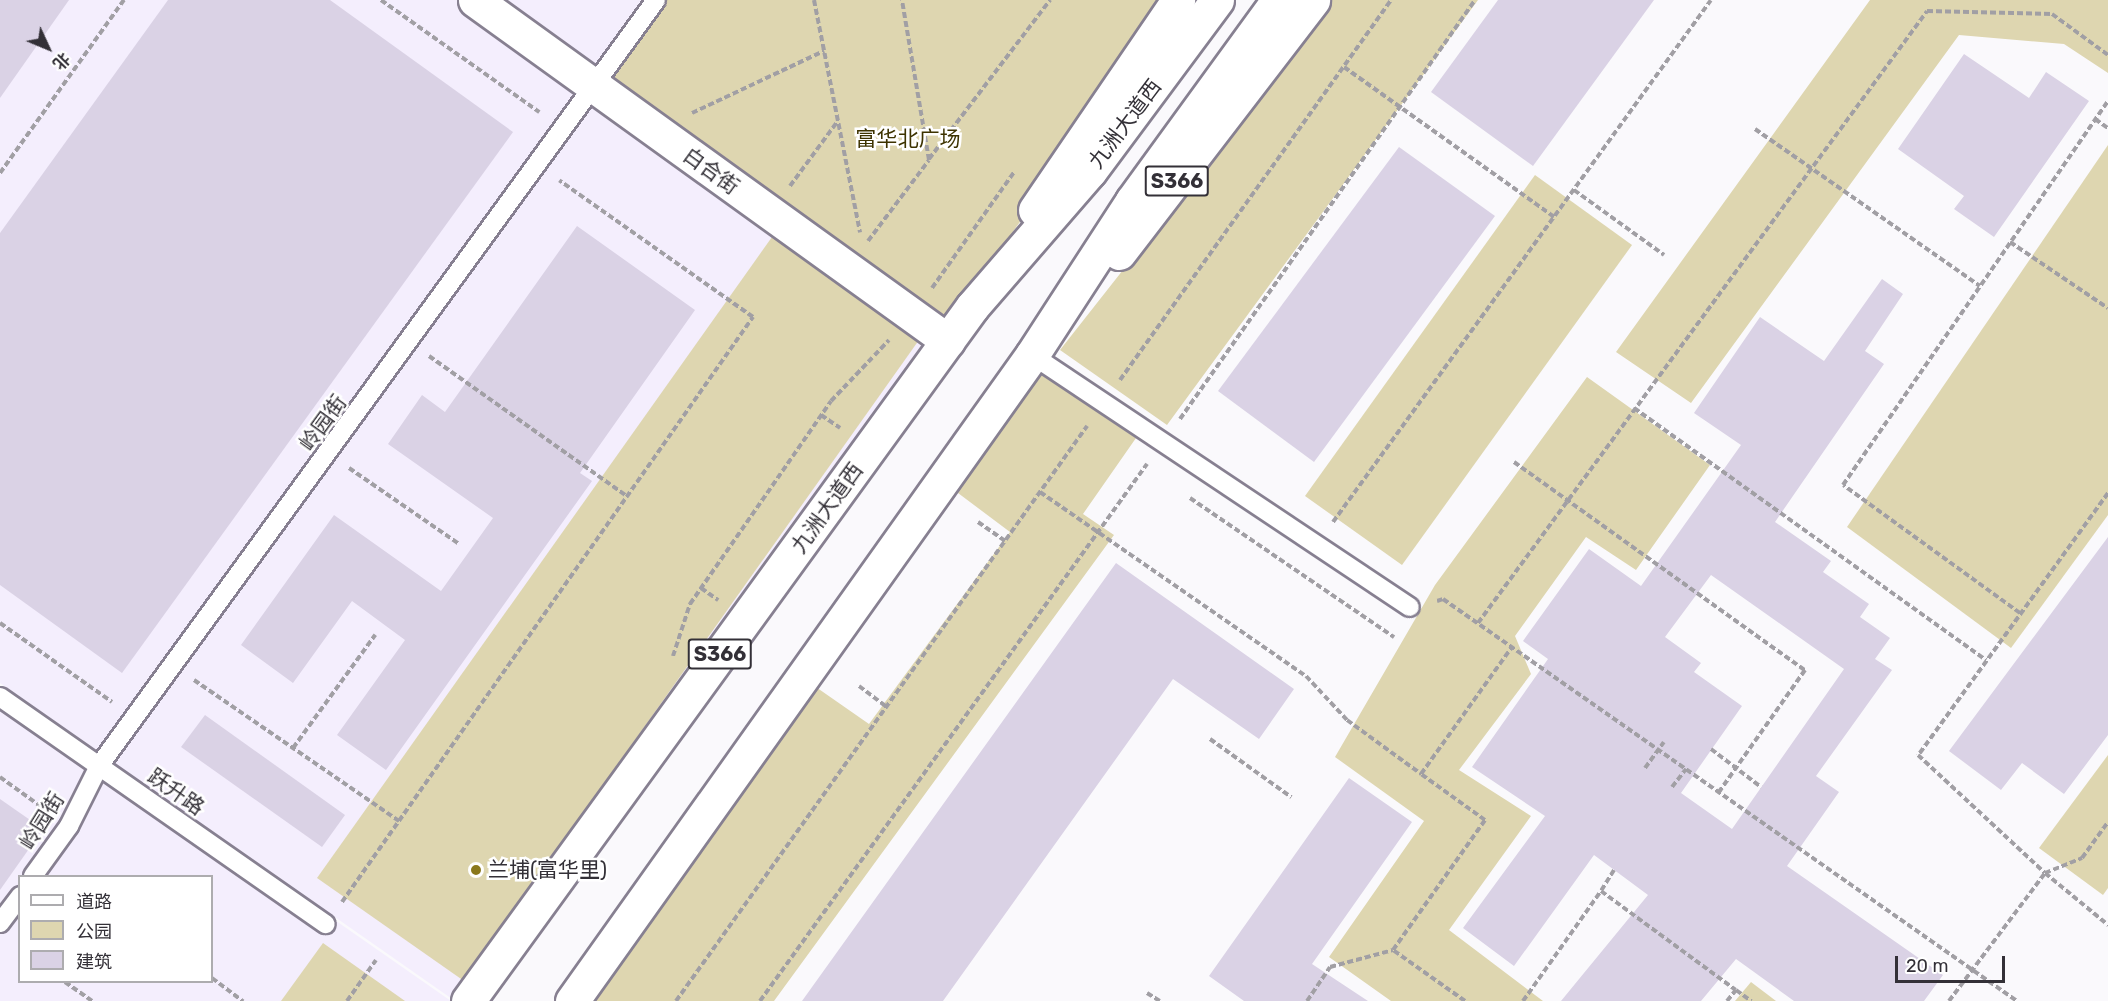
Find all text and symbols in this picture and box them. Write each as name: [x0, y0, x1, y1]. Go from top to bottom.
north arrow: [18, 18, 78, 78]
text: 北: [49, 48, 74, 73]
street label: 九洲大道西: [1083, 74, 1167, 174]
park label: 富华北广场: [856, 126, 960, 152]
street label: 白合街: [678, 142, 744, 200]
road number: S366: [1144, 164, 1210, 198]
street label: 岭园街: [294, 390, 352, 456]
street label: 九洲大道西: [786, 458, 868, 558]
road number: S366: [687, 637, 753, 671]
street label: 跃升路: [143, 764, 209, 820]
street label: 岭园街: [15, 788, 69, 854]
place label: 兰埔(富华里): [488, 857, 607, 883]
marker: 兰埔(富华里): [469, 863, 483, 877]
legend: [18, 875, 213, 983]
text: 道路: [76, 891, 112, 913]
text: 公园: [76, 921, 112, 943]
scale bar: [1898, 944, 2008, 982]
text: 建筑: [76, 951, 112, 973]
text: 20 m: [1906, 955, 1948, 977]

